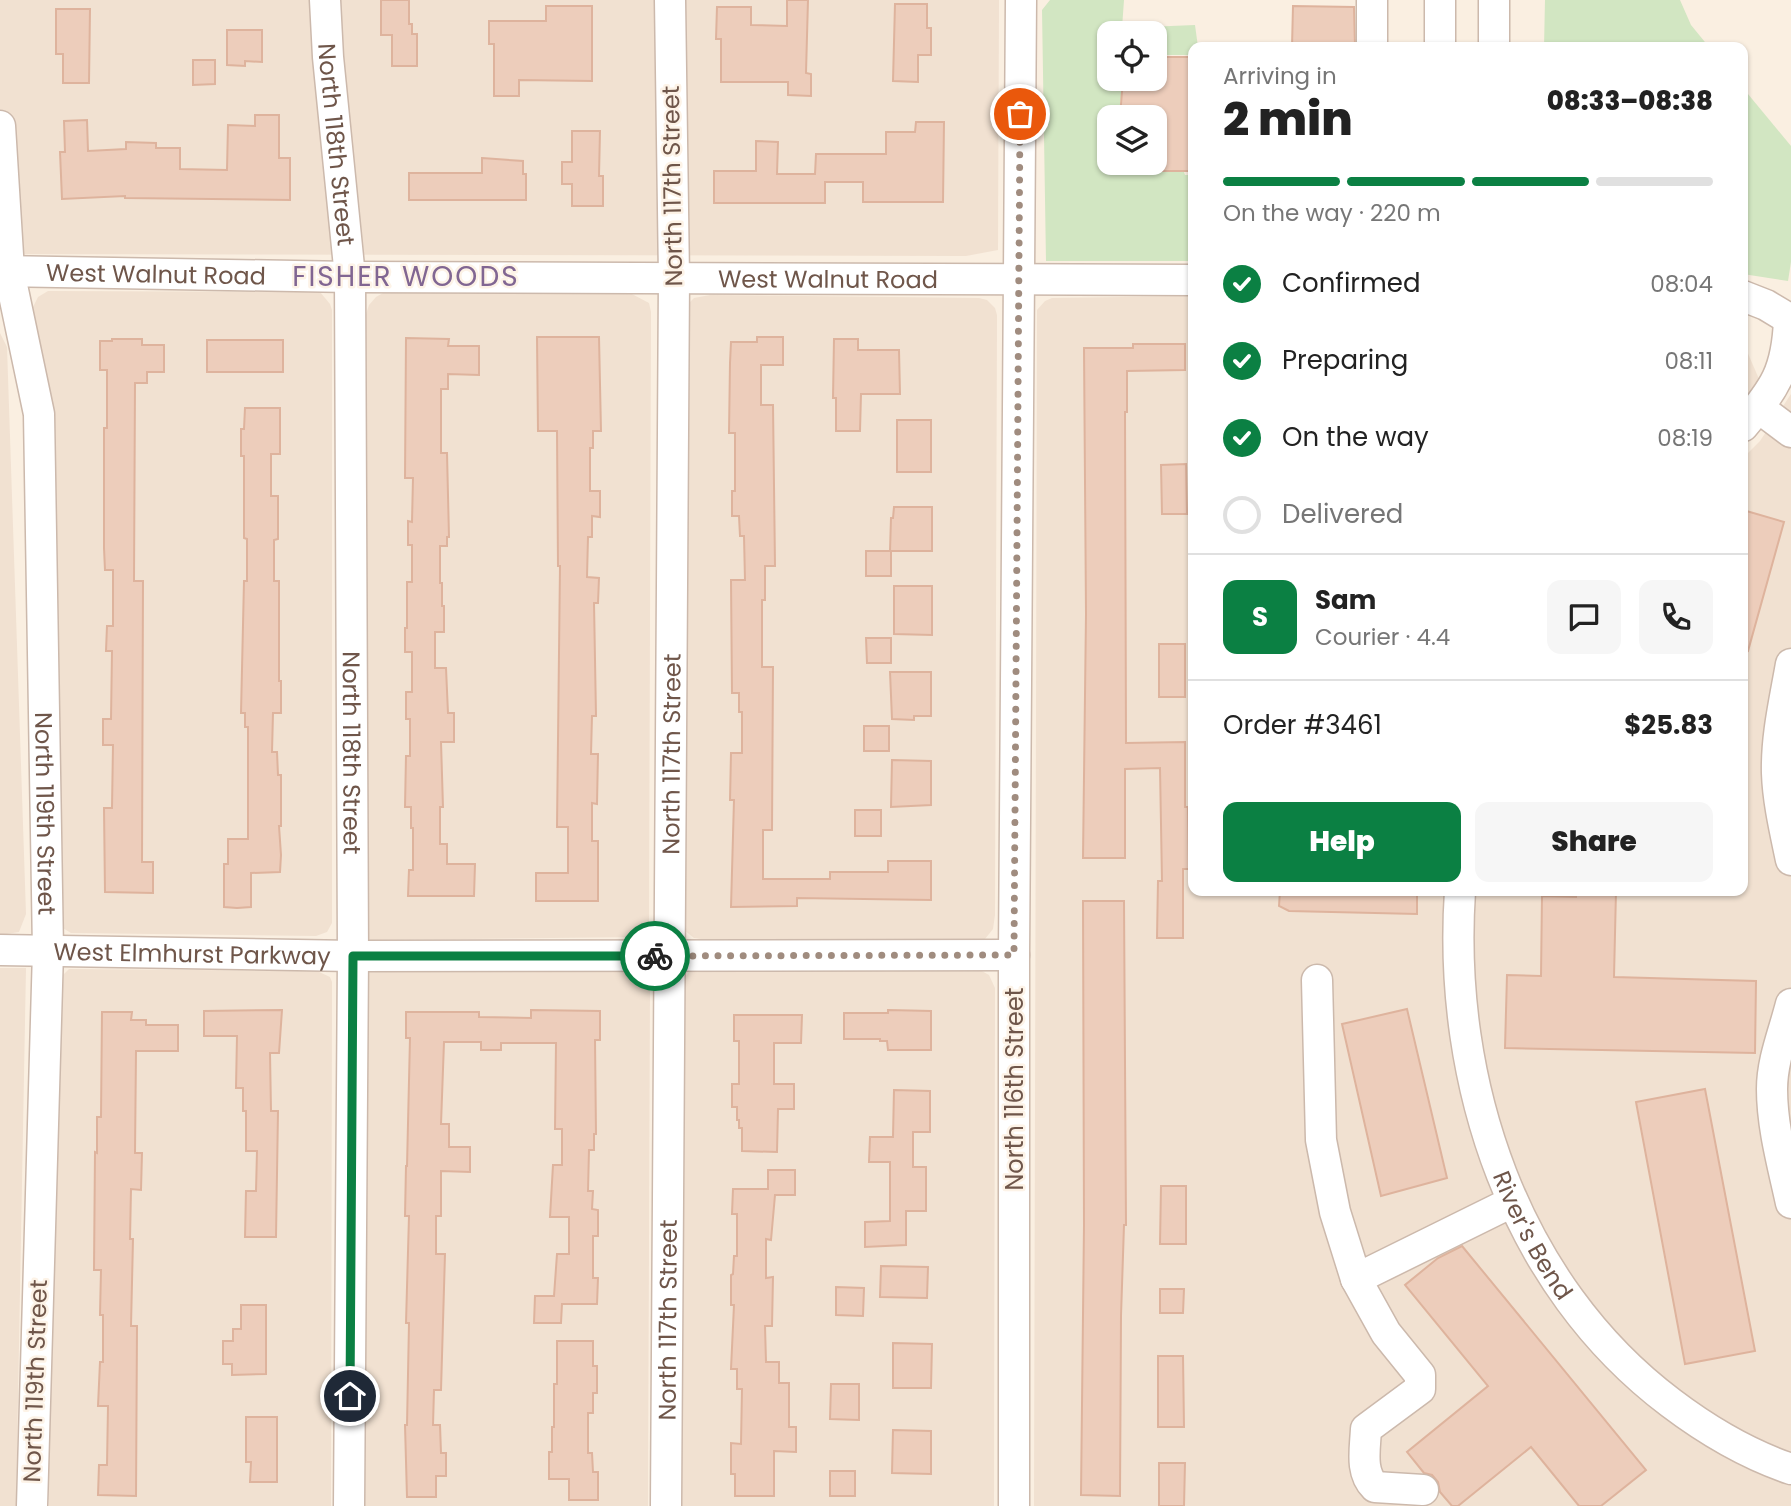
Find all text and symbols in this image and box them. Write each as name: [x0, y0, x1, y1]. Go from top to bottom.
map controls: [1097, 21, 1167, 175]
button: locate: [1097, 21, 1167, 91]
street label: North 118th Street: [311, 42, 363, 247]
text: Arriving in: [1223, 60, 1337, 92]
text: 08:33–08:38: [1547, 83, 1713, 119]
pin: [990, 84, 1050, 144]
street label: North 117th Street: [654, 85, 690, 287]
text: 2 min: [1223, 87, 1353, 151]
icon: bag: [1001, 95, 1039, 133]
button: layers: [1097, 105, 1167, 175]
text: On the way · 220 m: [1223, 197, 1441, 229]
street label: West Walnut Road: [46, 255, 266, 292]
district label: FISHER WOODS: [292, 257, 520, 296]
street label: West Walnut Road: [718, 262, 938, 296]
icon: check: [1223, 265, 1261, 303]
text: Confirmed: [1282, 265, 1420, 301]
text: 08:04: [1650, 268, 1713, 300]
icon: check: [1223, 342, 1261, 380]
text: Preparing: [1282, 342, 1408, 378]
text: 08:11: [1664, 345, 1713, 377]
icon: check: [1223, 419, 1261, 457]
text: On the way: [1282, 419, 1429, 455]
text: 08:19: [1657, 422, 1713, 454]
text: Delivered: [1282, 496, 1403, 532]
button: chat: [1547, 580, 1621, 654]
button: phone: [1639, 580, 1713, 654]
text: Sam: [1315, 582, 1376, 618]
text: S: [1252, 599, 1268, 635]
text: Courier · 4.4: [1315, 621, 1450, 653]
street label: North 118th Street: [335, 651, 369, 854]
street label: North 117th Street: [654, 653, 688, 855]
text: Order #3461: [1223, 707, 1382, 743]
text: $25.83: [1624, 707, 1713, 743]
street label: North 119th Street: [27, 712, 64, 915]
button: Help: [1223, 802, 1461, 882]
button: Share: [1475, 802, 1713, 882]
courier: [620, 921, 690, 991]
street label: West Elmhurst Parkway: [53, 934, 331, 972]
icon: bike: [636, 937, 674, 975]
street label: North 116th Street: [998, 987, 1031, 1191]
street label: River's Bend: [1485, 1166, 1581, 1306]
street label: North 117th Street: [650, 1219, 684, 1421]
street label: North 119th Street: [15, 1279, 55, 1483]
pin: [320, 1366, 380, 1426]
icon: home: [331, 1377, 369, 1415]

